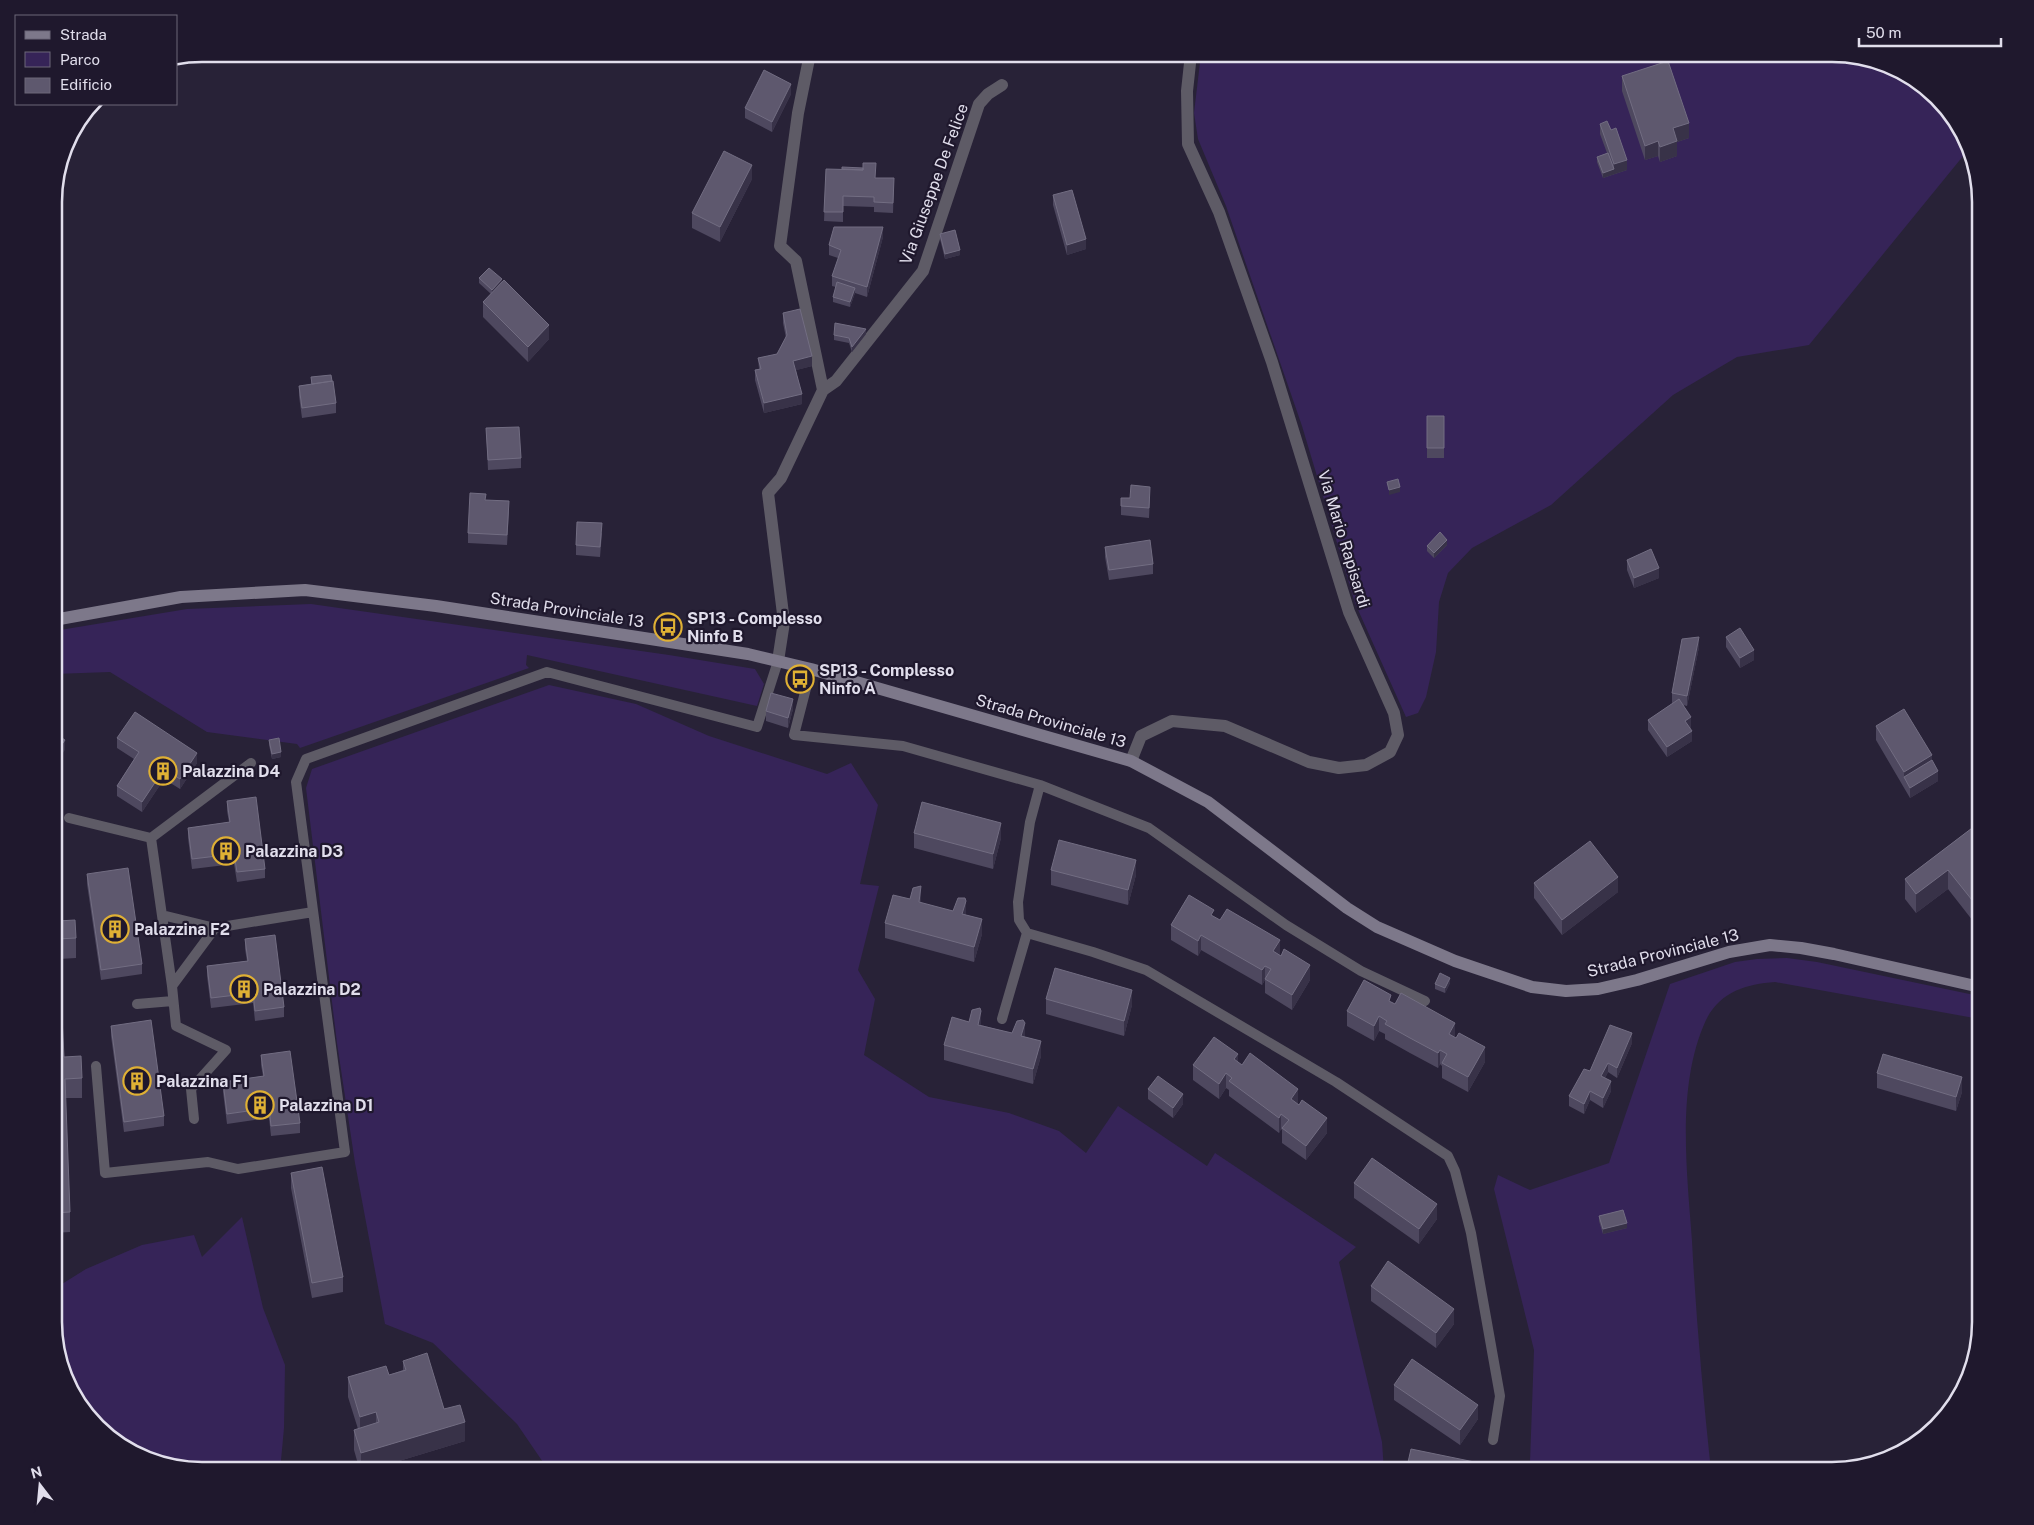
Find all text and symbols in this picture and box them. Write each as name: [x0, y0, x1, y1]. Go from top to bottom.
legend: [15, 15, 178, 105]
scale bar: [1859, 15, 2002, 47]
text: 50 m: [1866, 24, 1901, 41]
text: Strada: [60, 26, 107, 43]
text: Parco: [60, 51, 100, 68]
text: Edificio: [60, 76, 112, 93]
street label: Via Giuseppe De Felice: [896, 101, 972, 267]
street label: Via Mario Rapisardi: [1314, 468, 1374, 610]
street label: Strada Provinciale 13: [489, 588, 645, 632]
place label: SP13 - Complesso Ninfo B: [687, 609, 822, 646]
bus stop icon: SP13 - Complesso Ninfo B: [653, 612, 683, 642]
place label: SP13 - Complesso Ninfo A: [819, 661, 954, 698]
bus stop icon: SP13 - Complesso Ninfo A: [785, 664, 815, 694]
street label: Strada Provinciale 13: [974, 690, 1128, 752]
building icon: Palazzina D4: [148, 756, 178, 786]
place label: Palazzina D4: [182, 762, 281, 781]
building icon: Palazzina D3: [211, 836, 241, 866]
place label: Palazzina D3: [245, 842, 343, 861]
building icon: Palazzina F2: [100, 914, 130, 944]
place label: Palazzina F2: [134, 920, 230, 939]
street label: Strada Provinciale 13: [1585, 925, 1741, 981]
building icon: Palazzina D2: [229, 974, 259, 1004]
place label: Palazzina D2: [263, 980, 361, 999]
building icon: Palazzina F1: [122, 1066, 152, 1096]
place label: Palazzina F1: [156, 1072, 249, 1091]
building icon: Palazzina D1: [245, 1090, 275, 1120]
place label: Palazzina D1: [279, 1096, 373, 1115]
north arrow: [15, 1460, 65, 1510]
text: N: [29, 1463, 44, 1482]

